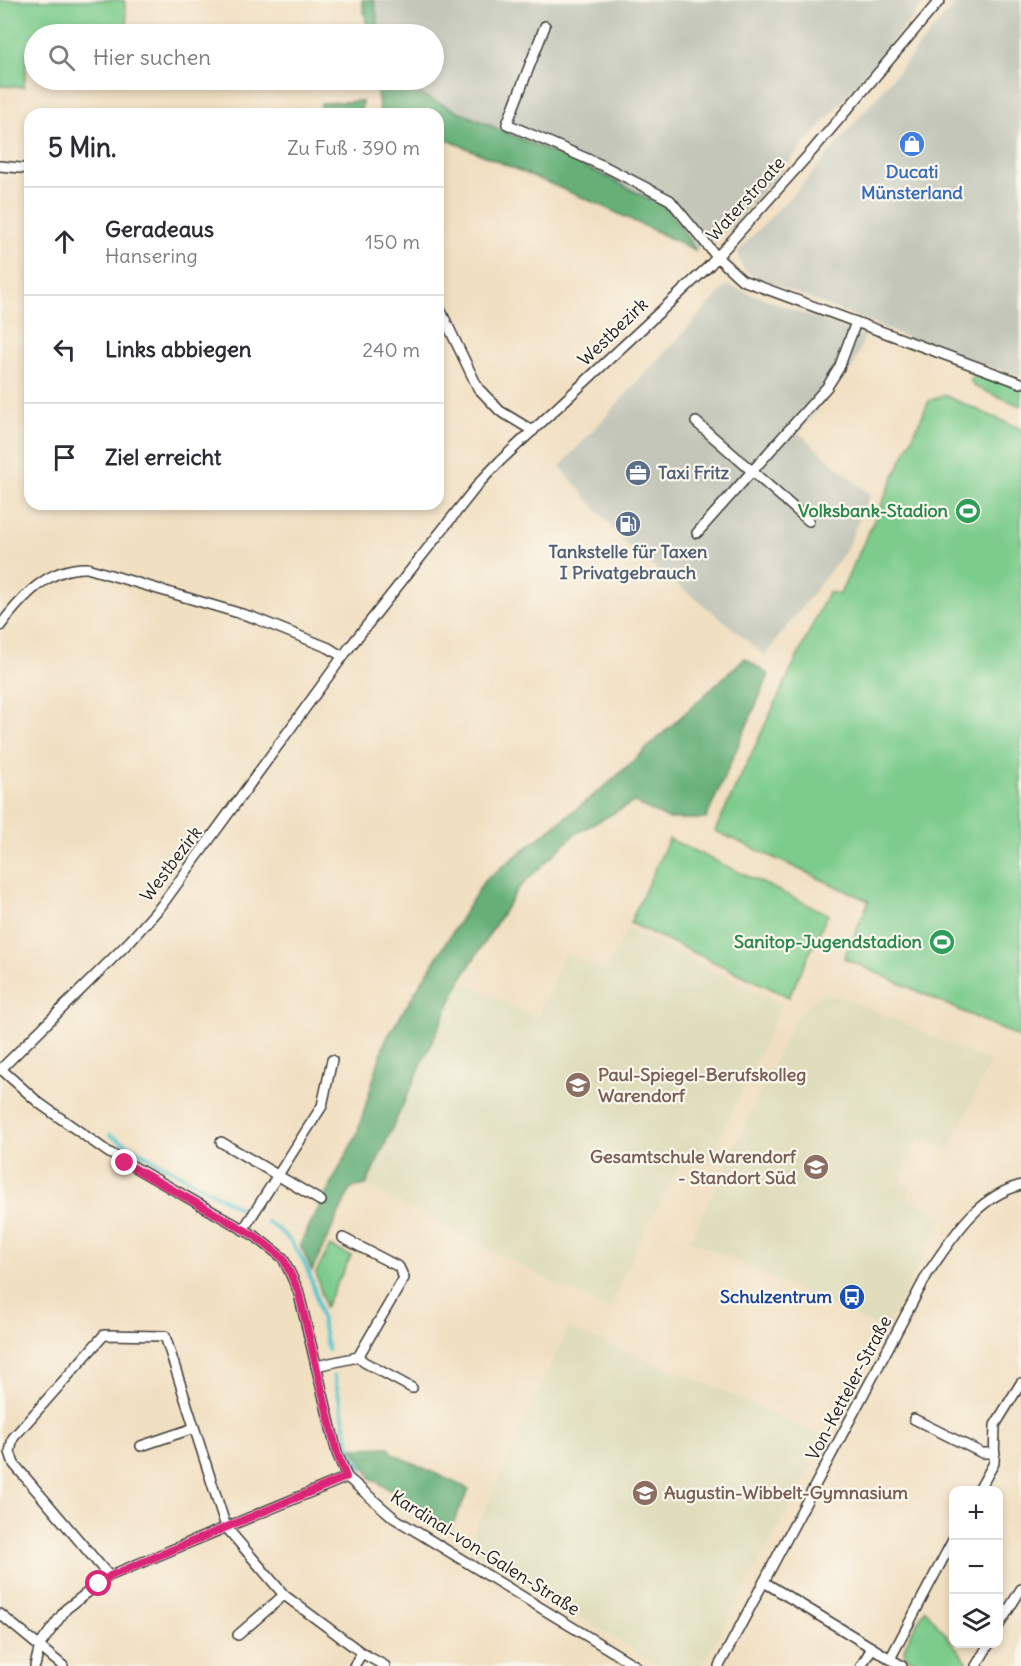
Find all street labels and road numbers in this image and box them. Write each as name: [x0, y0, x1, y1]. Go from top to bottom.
street label: Waterstroate: [701, 151, 790, 246]
street label: Westbezirk: [573, 293, 652, 371]
street label: Westbezirk: [135, 821, 206, 906]
street label: Von-Ketteler-Straße: [801, 1311, 896, 1464]
street label: Kardinal-von-Galen-Straße: [386, 1485, 584, 1620]

